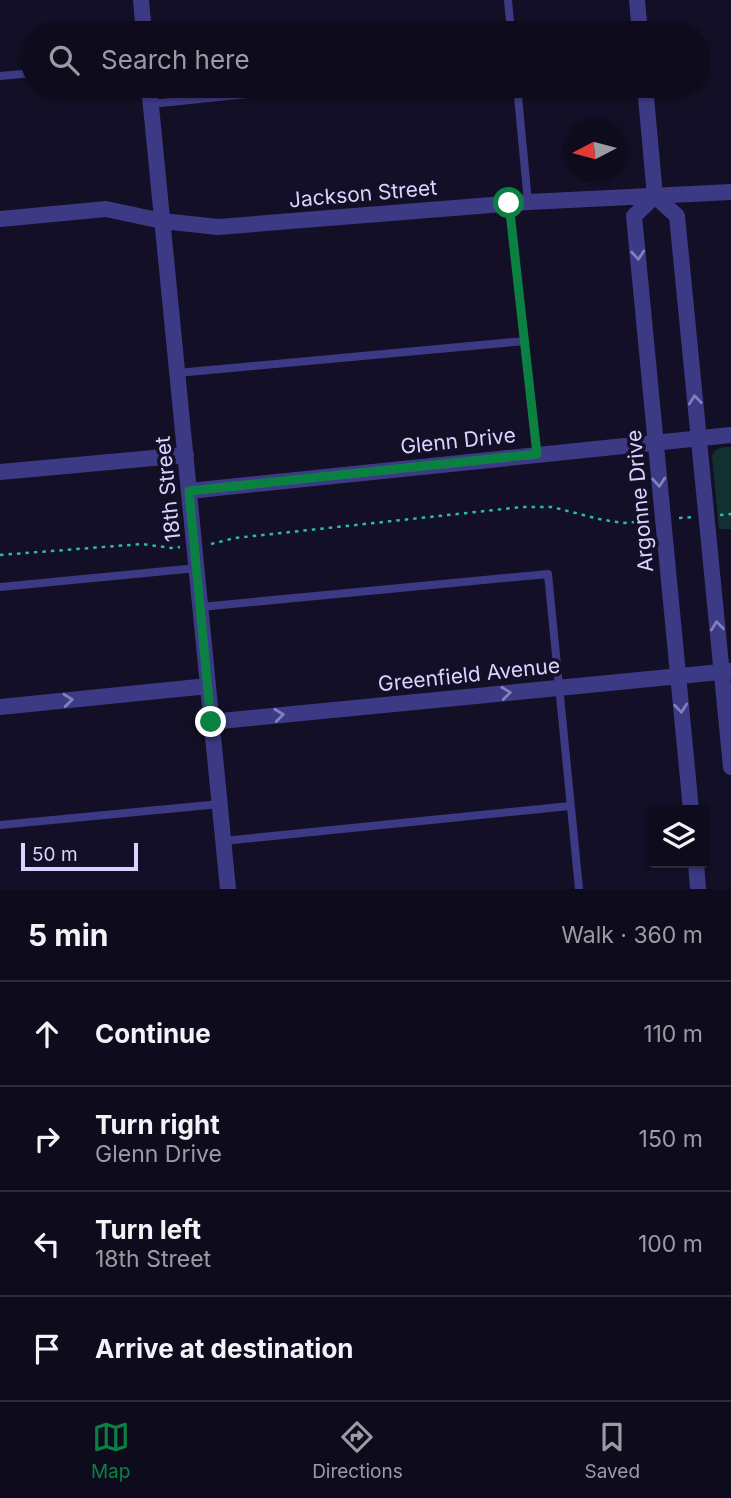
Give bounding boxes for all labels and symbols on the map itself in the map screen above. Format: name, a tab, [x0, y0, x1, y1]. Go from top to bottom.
north arrow	[563, 119, 626, 182]
street label: Jackson Street	[288, 175, 438, 212]
route start	[493, 187, 524, 218]
one-way arrow	[630, 250, 645, 261]
one-way arrow	[688, 394, 703, 405]
street label: Glenn Drive	[399, 422, 517, 459]
street label: Argonne Drive	[621, 429, 658, 573]
street label: 18th Street	[150, 435, 185, 543]
one-way arrow	[651, 476, 666, 487]
one-way arrow	[710, 620, 725, 631]
street label: Greenfield Avenue	[377, 653, 561, 696]
one-way arrow	[501, 686, 512, 701]
one-way arrow	[62, 693, 74, 708]
one-way arrow	[673, 703, 688, 714]
route end	[195, 706, 226, 737]
one-way arrow	[274, 708, 285, 723]
scale bar	[21, 840, 138, 872]

